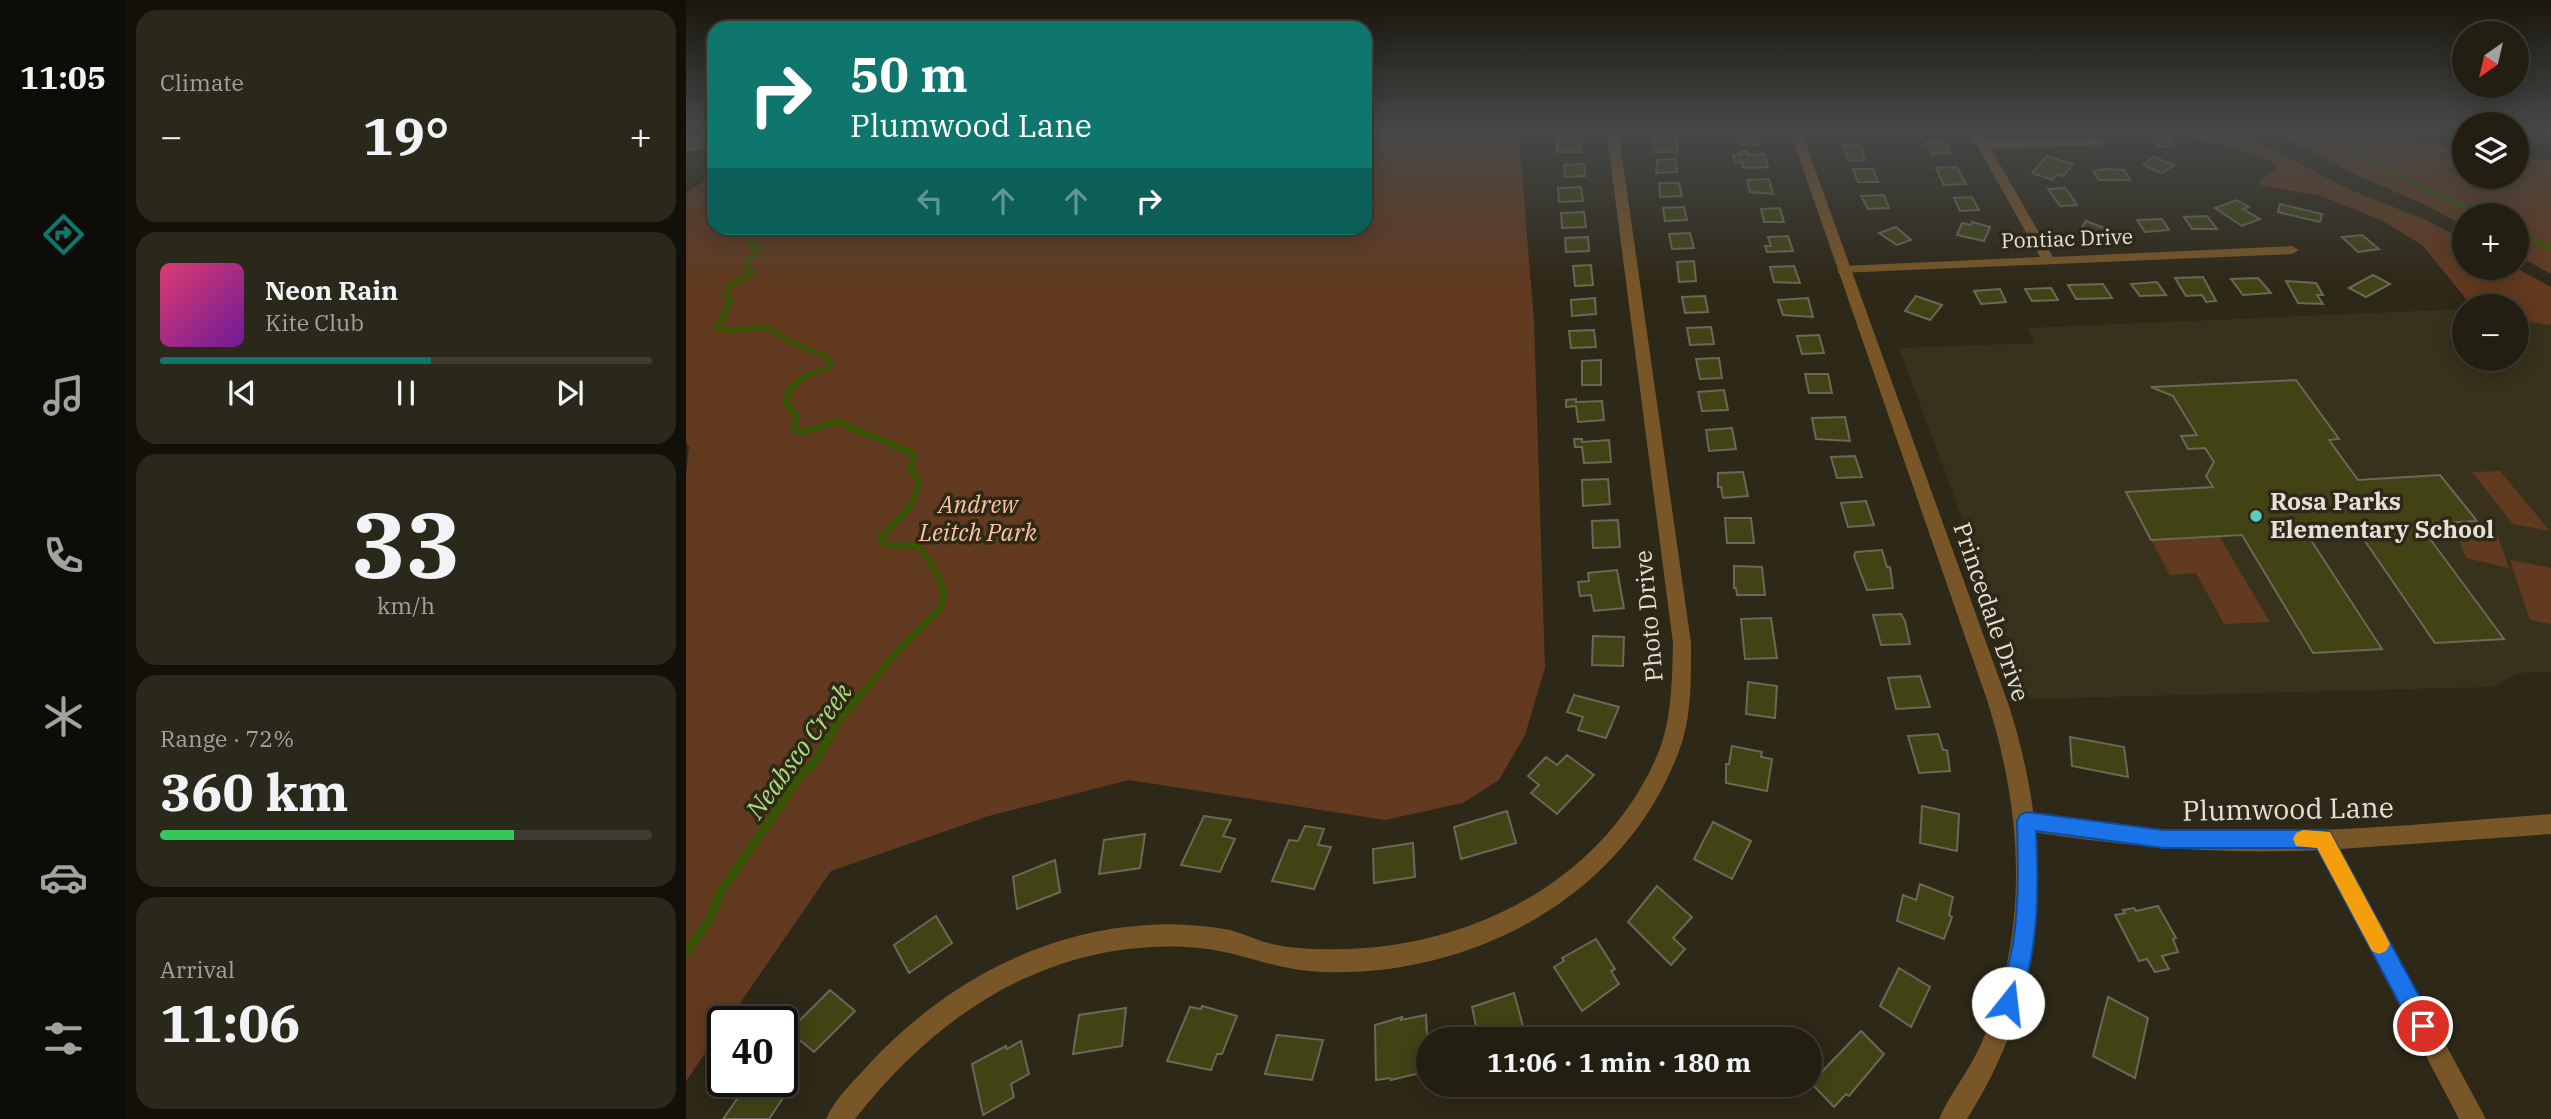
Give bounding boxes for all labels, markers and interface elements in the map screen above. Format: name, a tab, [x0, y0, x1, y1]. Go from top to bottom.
north arrow	[2452, 21, 2529, 98]
map controls	[2452, 21, 2529, 371]
text: 50 m	[850, 42, 968, 105]
icon: right	[735, 49, 826, 140]
text: 11:05	[20, 56, 106, 98]
text: Climate	[160, 67, 244, 97]
text: 19°	[363, 102, 449, 169]
text: Plumwood Lane	[850, 104, 1092, 146]
text: −	[160, 111, 183, 160]
text: +	[629, 111, 652, 160]
button: layers	[2452, 112, 2529, 189]
icon: left	[911, 182, 949, 220]
icon: ahead	[984, 182, 1022, 220]
icon: ahead	[1057, 182, 1095, 220]
icon: right	[1130, 182, 1168, 220]
button: +	[2452, 203, 2529, 280]
icon: directions	[39, 210, 88, 259]
street label: Pontiac Drive	[2000, 222, 2134, 254]
text: Neon Rain	[265, 273, 398, 307]
button: −	[2452, 294, 2529, 371]
text: Kite Club	[265, 307, 364, 337]
icon: music	[39, 371, 88, 420]
icon: previous	[223, 374, 261, 412]
icon: pause	[387, 374, 425, 412]
icon: next	[551, 374, 589, 412]
text: 33	[351, 485, 461, 603]
place label: Rosa Parks Elementary School	[2270, 485, 2494, 545]
park label: Andrew Leitch Park	[918, 488, 1037, 548]
marker: Rosa Parks Elementary School	[2248, 508, 2264, 524]
street label: Princedale Drive	[1946, 518, 2038, 706]
icon: phone	[39, 531, 88, 580]
street label: Photo Drive	[1626, 549, 1670, 683]
text: km/h	[377, 590, 435, 620]
water label: Neabsco Creek	[737, 676, 859, 826]
icon: climate	[39, 692, 88, 741]
text: Range · 72%	[160, 723, 294, 753]
text: 360 km	[160, 758, 349, 825]
street label: Plumwood Lane	[2182, 788, 2394, 829]
icon: car	[39, 853, 88, 902]
text: Arrival	[160, 954, 235, 984]
position arrow	[1971, 966, 2045, 1040]
text: 11:06	[160, 989, 301, 1056]
pin	[2393, 996, 2453, 1056]
speed limit sign: 40	[707, 1006, 798, 1097]
icon: arrive	[2404, 1007, 2442, 1045]
icon: filters	[39, 1014, 88, 1063]
text: 11:06 · 1 min · 180 m	[1487, 1045, 1751, 1079]

